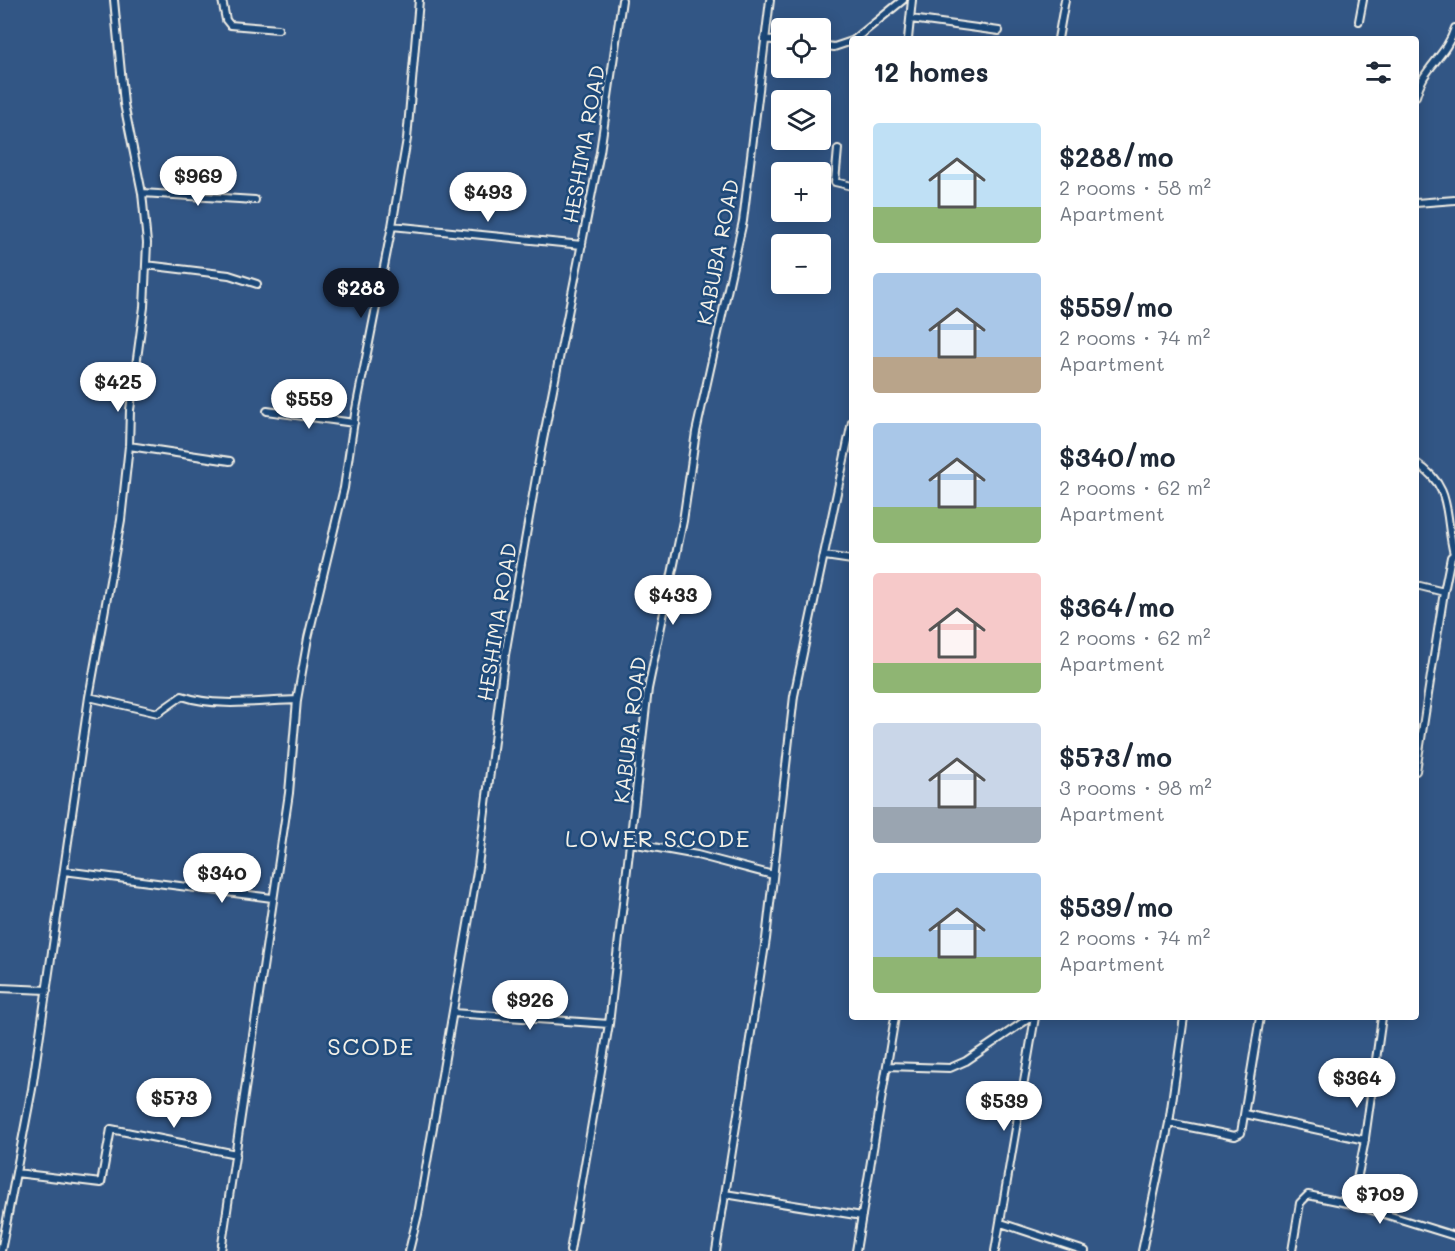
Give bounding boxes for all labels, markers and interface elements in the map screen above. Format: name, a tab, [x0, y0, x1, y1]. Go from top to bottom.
map controls	[771, 18, 831, 294]
button: locate	[771, 18, 831, 78]
text: 12 homes	[873, 55, 989, 89]
icon: filters	[1362, 56, 1395, 89]
street label: HESHIMA ROAD	[556, 63, 610, 225]
button: layers	[771, 90, 831, 150]
text: $288/mo	[1059, 140, 1173, 174]
icon: home	[921, 147, 993, 219]
pin: $969	[162, 156, 234, 207]
text: $969	[174, 162, 222, 188]
button: +	[771, 162, 831, 222]
pin: $493	[452, 172, 524, 223]
text: 2 rooms · 58 m²	[1059, 174, 1211, 200]
street label: KABUBA ROAD	[690, 177, 744, 327]
text: $493	[463, 178, 513, 204]
text: Apartment	[1059, 200, 1165, 226]
button: −	[771, 234, 831, 294]
pin: $288	[325, 268, 397, 319]
text: $288	[337, 274, 385, 300]
text: $559/mo	[1059, 290, 1173, 324]
icon: home	[921, 297, 993, 369]
text: 2 rooms · 74 m²	[1059, 324, 1210, 350]
text: Apartment	[1059, 350, 1165, 376]
pin: $425	[82, 362, 154, 413]
text: $425	[94, 368, 142, 394]
pin: $559	[273, 379, 345, 430]
text: $559	[285, 385, 333, 411]
text: $340/mo	[1059, 440, 1175, 474]
icon: home	[921, 447, 993, 519]
text: 2 rooms · 62 m²	[1059, 474, 1211, 500]
text: Apartment	[1059, 500, 1165, 526]
street label: HESHIMA ROAD	[470, 541, 522, 703]
pin: $433	[637, 575, 709, 626]
text: $433	[648, 581, 698, 607]
text: $364/mo	[1059, 590, 1175, 624]
icon: home	[921, 597, 993, 669]
text: 2 rooms · 62 m²	[1059, 624, 1211, 650]
text: Apartment	[1059, 650, 1165, 676]
street label: KABUBA ROAD	[607, 655, 651, 805]
text: $573/mo	[1059, 740, 1172, 774]
icon: home	[921, 747, 993, 819]
text: 3 rooms · 98 m²	[1059, 774, 1212, 800]
text: Apartment	[1059, 800, 1165, 826]
district label: LOWER SCODE	[565, 822, 751, 853]
pin: $340	[186, 853, 258, 904]
text: $340	[197, 859, 247, 885]
text: $539/mo	[1059, 890, 1173, 924]
icon: home	[921, 897, 993, 969]
text: 2 rooms · 74 m²	[1059, 924, 1210, 950]
text: Apartment	[1059, 950, 1165, 976]
pin: $926	[494, 980, 566, 1031]
text: $926	[506, 986, 554, 1012]
district label: SCODE	[327, 1030, 415, 1061]
pin: $364	[1321, 1058, 1393, 1109]
text: $364	[1332, 1064, 1382, 1090]
pin: $573	[138, 1078, 210, 1129]
pin: $539	[968, 1081, 1040, 1132]
text: $573	[150, 1084, 198, 1110]
text: $539	[980, 1087, 1028, 1113]
pin: $709	[1344, 1174, 1416, 1225]
text: $709	[1356, 1180, 1404, 1206]

